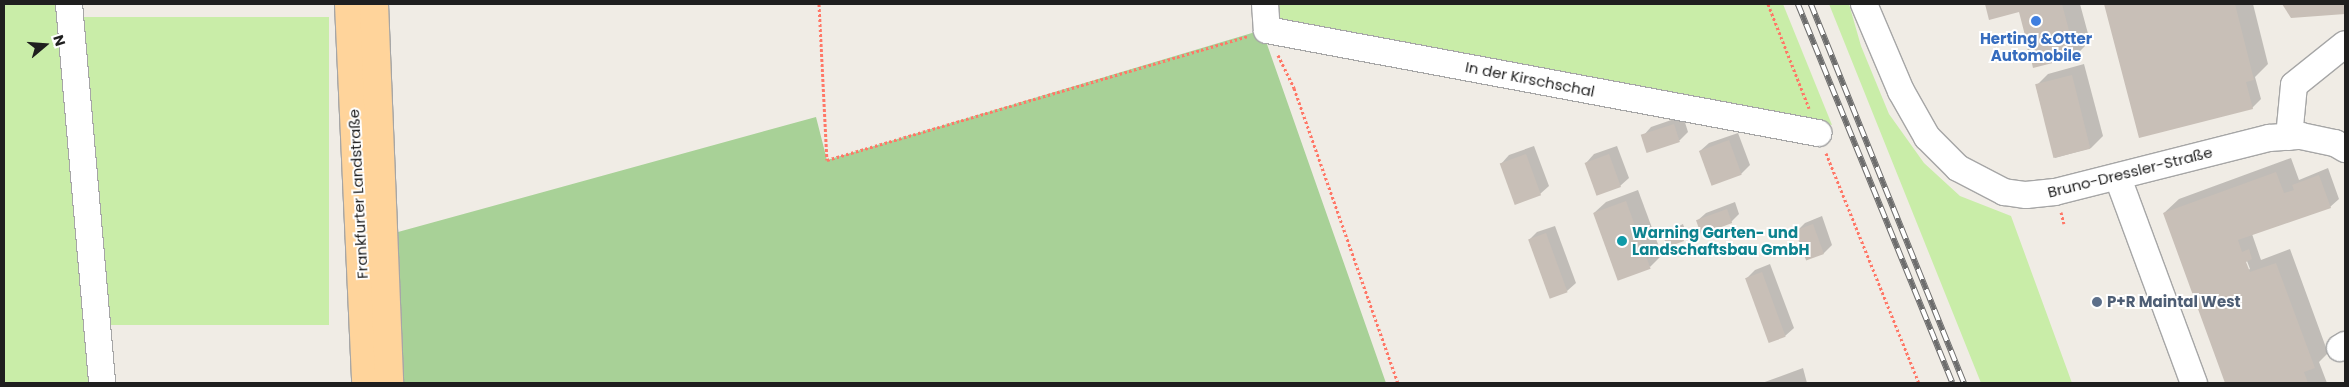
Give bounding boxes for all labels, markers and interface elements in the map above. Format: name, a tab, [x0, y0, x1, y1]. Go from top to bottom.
marker: Herting &Otter Automobile	[2030, 15, 2042, 27]
north arrow	[20, 20, 70, 70]
place label: Herting &Otter Automobile	[1980, 29, 2092, 64]
text: N	[48, 32, 70, 48]
street label: In der Kirschschal	[1464, 58, 1596, 100]
street label: Frankfurter Landstraße	[345, 109, 371, 279]
street label: Bruno-Dressler-Straße	[2046, 143, 2214, 201]
place label: Warning Garten- und Landschaftsbau GmbH	[1632, 223, 1809, 258]
marker: Warning Garten- und Landschaftsbau GmbH	[1616, 235, 1628, 247]
place label: P+R Maintal West	[2107, 293, 2241, 311]
marker: P+R Maintal West	[2091, 296, 2103, 308]

